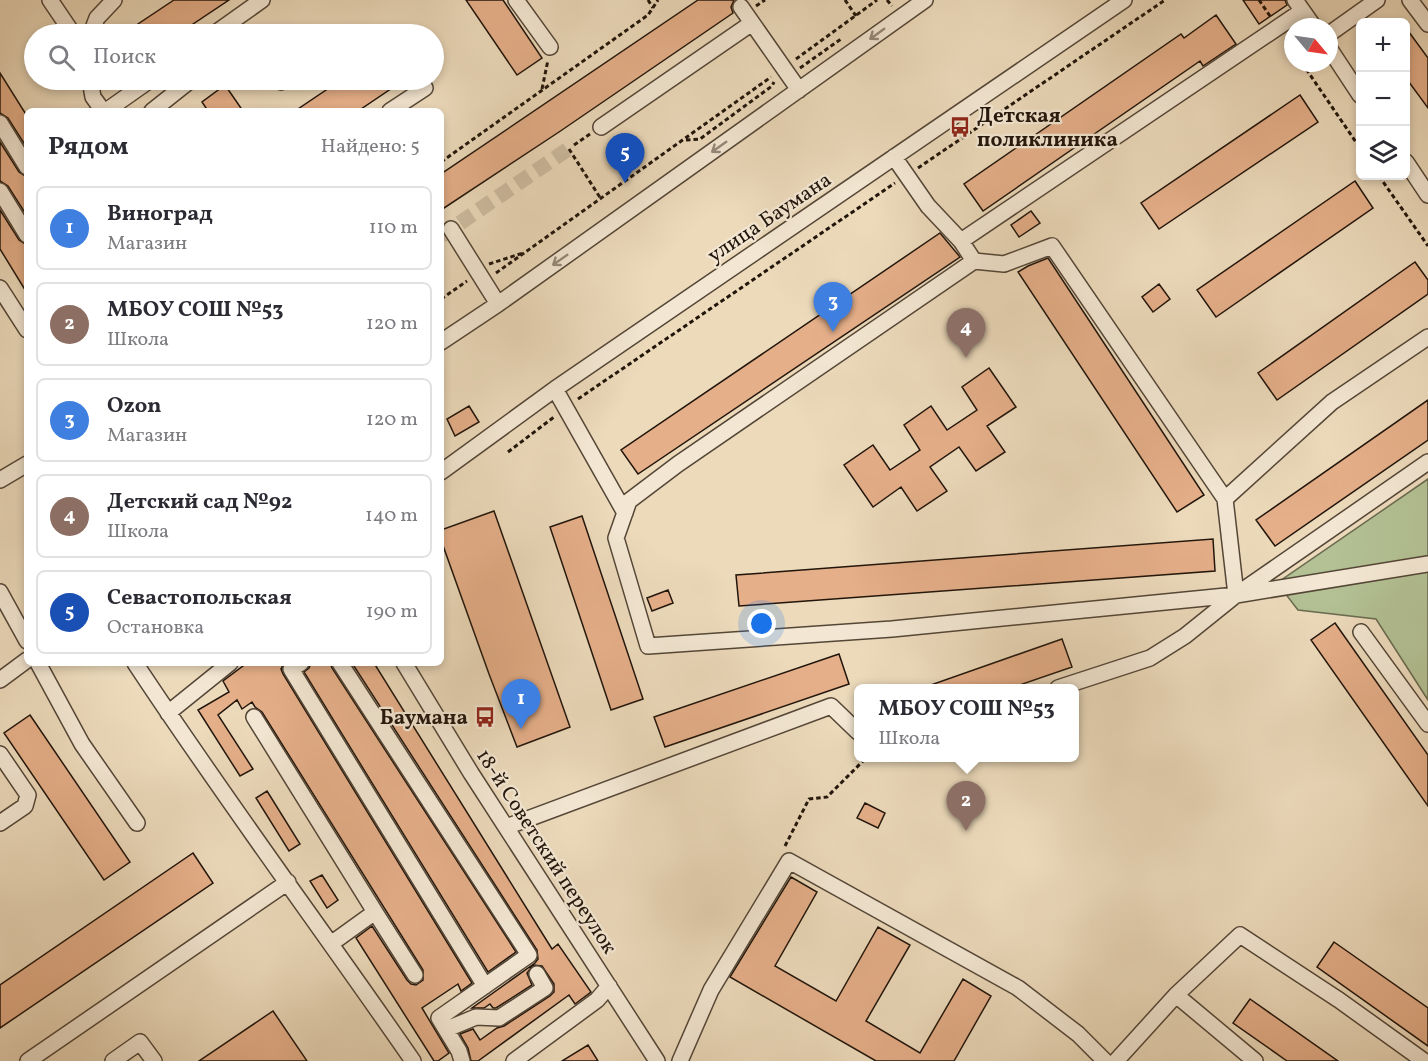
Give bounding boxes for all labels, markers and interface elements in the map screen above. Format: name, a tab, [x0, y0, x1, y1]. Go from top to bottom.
north arrow	[1284, 18, 1338, 72]
map controls	[1356, 18, 1410, 180]
button: +	[1356, 18, 1410, 72]
search box	[24, 24, 444, 90]
one-way arrow	[870, 28, 886, 40]
icon: search	[45, 41, 78, 74]
text: Поиск	[93, 42, 156, 73]
button: −	[1356, 72, 1410, 126]
place label: Детская поликлиника	[977, 102, 1118, 155]
bus stop icon: Детская поликлиника	[948, 115, 972, 139]
button: layers	[1356, 126, 1410, 180]
text: Рядом	[48, 129, 128, 165]
text: Найдено: 5	[321, 133, 420, 161]
pin: 5	[606, 134, 644, 183]
one-way arrow	[711, 141, 727, 153]
street label: улица Баумана	[702, 166, 838, 271]
text: Виноград	[107, 199, 213, 230]
text: 1	[65, 214, 74, 242]
text: 110 m	[369, 214, 418, 242]
text: Магазин	[107, 230, 187, 258]
one-way arrow	[552, 254, 568, 266]
pin: 3	[814, 282, 852, 332]
text: МБОУ СОШ №53	[107, 295, 284, 326]
pin: 4	[946, 308, 986, 358]
text: 2	[64, 310, 75, 338]
text: 120 m	[366, 310, 418, 338]
text: Школа	[107, 326, 169, 354]
text: Ozon	[107, 391, 162, 422]
text: 3	[64, 406, 75, 434]
text: 120 m	[366, 406, 418, 434]
text: Магазин	[107, 422, 187, 450]
text: Детский сад №92	[107, 487, 292, 518]
text: 4	[63, 502, 76, 530]
text: 140 m	[365, 502, 418, 530]
text: Школа	[107, 518, 169, 546]
text: Севастопольская	[107, 583, 292, 614]
text: 5	[65, 598, 74, 626]
text: 190 m	[366, 598, 418, 626]
your location	[747, 609, 776, 638]
text: Остановка	[107, 614, 204, 642]
pin: 1	[502, 680, 540, 729]
popup	[854, 684, 1079, 762]
text: МБОУ СОШ №53	[878, 694, 1055, 725]
place label: Баумана	[380, 704, 468, 733]
bus stop icon: Баумана	[473, 705, 497, 729]
text: Школа	[878, 725, 940, 753]
street label: 18-й Советский переулок	[468, 744, 623, 960]
pin: 2	[946, 782, 986, 831]

